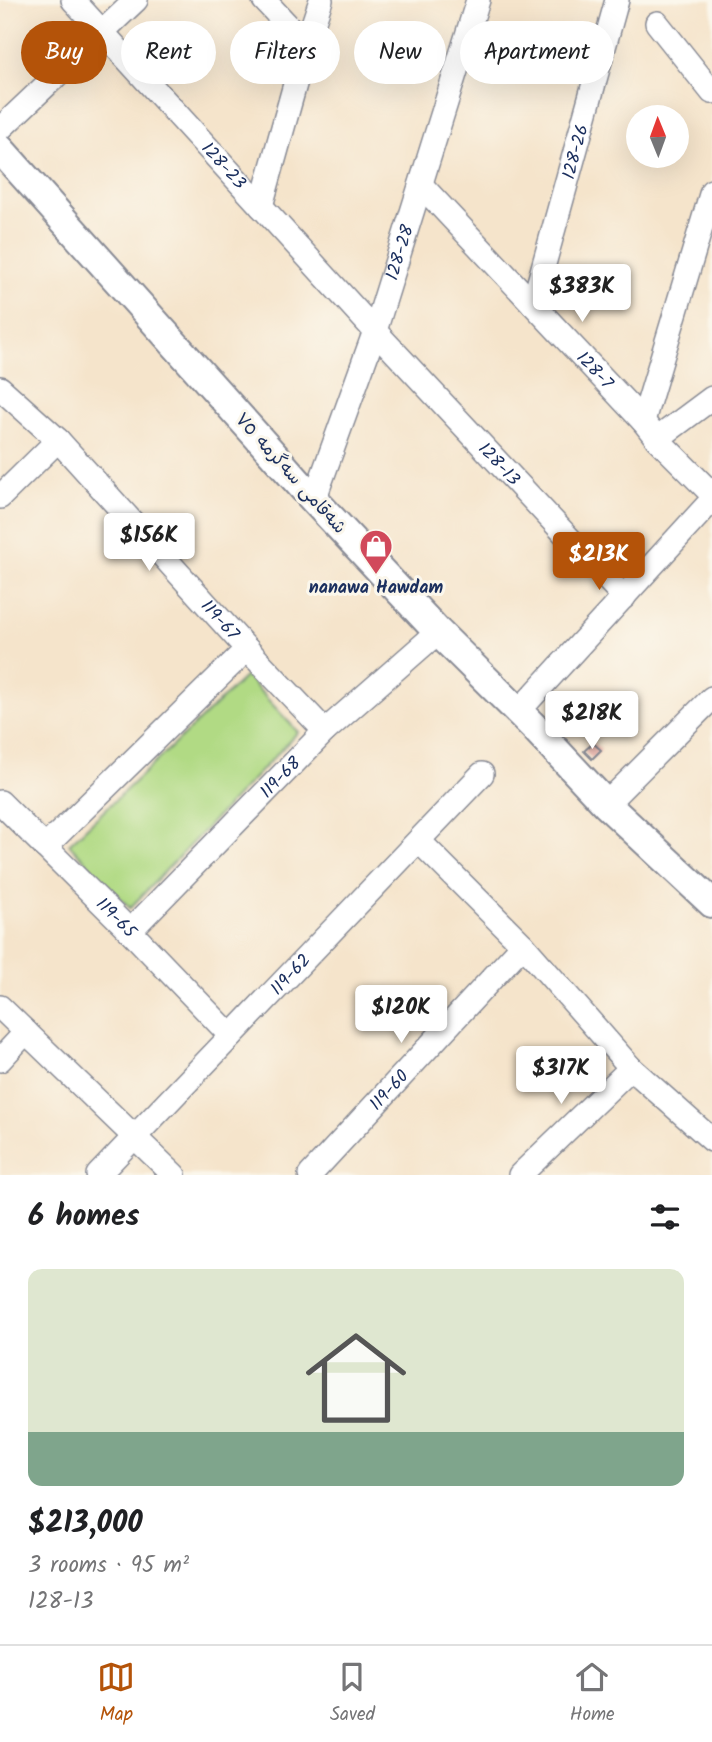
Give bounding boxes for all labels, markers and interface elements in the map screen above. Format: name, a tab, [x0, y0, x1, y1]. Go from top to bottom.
chip: Buy	[21, 21, 107, 84]
chip: Rent	[121, 21, 216, 84]
chip: Filters	[230, 21, 340, 84]
chip: New	[354, 21, 446, 84]
chip: Apartment	[460, 21, 614, 84]
north arrow	[626, 105, 690, 168]
map controls	[626, 105, 689, 168]
street label: 128-26	[555, 121, 598, 183]
street label: 128-23	[193, 136, 252, 197]
street label: 128-28	[379, 221, 423, 284]
pin: $383K	[533, 264, 631, 324]
text: $383K	[549, 269, 615, 305]
street label: 128-7	[568, 345, 620, 397]
street label: شەقامی سەگرمە ٧٥	[227, 407, 353, 541]
street label: 128-13	[470, 436, 526, 493]
pin: $156K	[100, 514, 198, 573]
text: $156K	[120, 518, 178, 554]
shop icon: nanawa Hawdam	[357, 527, 395, 576]
pin: $213K	[550, 532, 648, 592]
text: $213K	[569, 537, 629, 573]
place label: nanawa Hawdam	[309, 574, 444, 603]
street label: 119-67	[193, 594, 246, 648]
pin: $218K	[543, 692, 641, 751]
text: $218K	[561, 696, 623, 732]
street label: 119-68	[254, 750, 309, 806]
street label: 119-65	[88, 891, 144, 947]
street label: 119-62	[264, 948, 319, 1003]
pin: $120K	[352, 986, 450, 1045]
text: $120K	[371, 990, 431, 1026]
pin: $317K	[512, 1046, 610, 1106]
text: $317K	[532, 1051, 590, 1087]
street label: 119-60	[363, 1064, 417, 1118]
text: 6 homes	[28, 1193, 140, 1241]
icon: filters	[646, 1198, 684, 1236]
icon: home	[293, 1315, 419, 1441]
text: $213,000	[28, 1500, 143, 1548]
text: 3 rooms · 95 m²	[28, 1548, 189, 1584]
text: 128-13	[28, 1584, 93, 1620]
tab: Map	[97, 1658, 135, 1730]
tab: Saved	[330, 1658, 375, 1730]
tab: Home	[570, 1658, 615, 1730]

